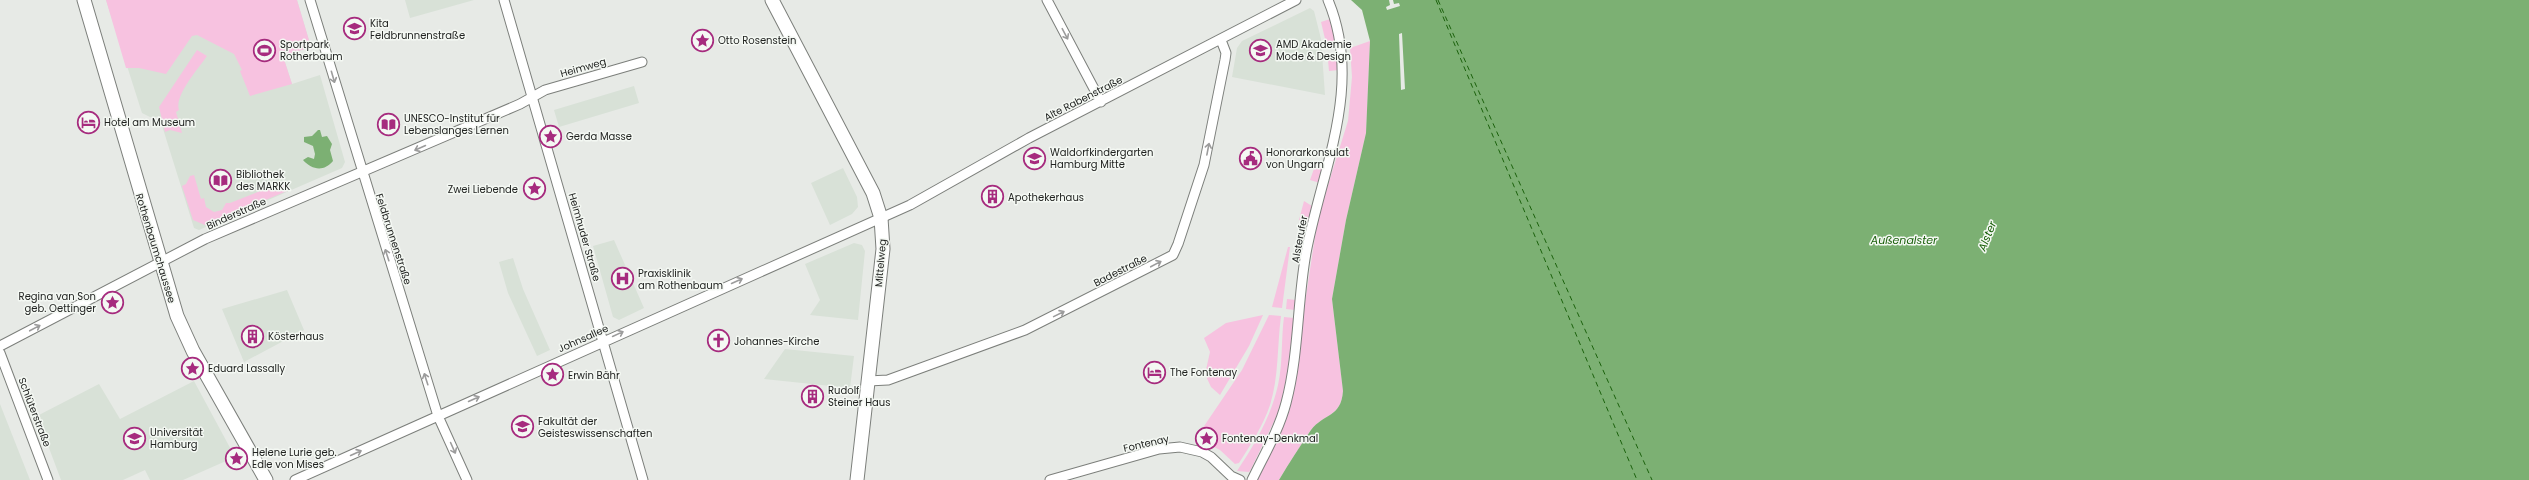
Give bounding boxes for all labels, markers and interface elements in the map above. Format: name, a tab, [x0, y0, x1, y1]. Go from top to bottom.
school or university icon: Kita Feldbrunnenstraße	[342, 16, 368, 42]
place label: Kita Feldbrunnenstraße	[370, 16, 465, 43]
place icon: Otto Rosenstein	[690, 27, 716, 53]
one-way arrow	[1062, 28, 1069, 40]
place label: Otto Rosenstein	[718, 33, 796, 48]
sports icon: Sportpark Rotherbaum	[251, 37, 277, 63]
place label: Sportpark Rotherbaum	[280, 37, 343, 64]
school or university icon: AMD Akademie Mode & Design	[1247, 37, 1273, 63]
place label: AMD Akademie Mode & Design	[1276, 37, 1352, 64]
street label: Heimweg	[558, 54, 608, 81]
one-way arrow	[330, 71, 337, 84]
street label: Alte Rabenstraße	[1041, 72, 1125, 125]
hotel icon: Hotel am Museum	[75, 109, 101, 135]
library icon: UNESCO-Institut für Lebenslanges Lernen	[376, 111, 402, 137]
place label: UNESCO-Institut für Lebenslanges Lernen	[404, 111, 509, 138]
place label: Hotel am Museum	[104, 115, 195, 130]
place icon: Gerda Masse	[538, 123, 564, 149]
place label: Gerda Masse	[566, 129, 632, 144]
one-way arrow	[1204, 143, 1212, 156]
one-way arrow	[415, 144, 427, 152]
school or university icon: Waldorfkindergarten Hamburg Mitte	[1022, 145, 1048, 171]
place label: Waldorfkindergarten Hamburg Mitte	[1050, 145, 1153, 172]
public building icon: Honorarkonsulat von Ungarn	[1238, 145, 1264, 171]
place label: Honorarkonsulat von Ungarn	[1266, 145, 1349, 172]
library icon: Bibliothek des MARKK	[207, 167, 233, 193]
place label: Bibliothek des MARKK	[236, 167, 290, 194]
place icon: Zwei Liebende	[521, 176, 547, 202]
place label: Zwei Liebende	[448, 182, 518, 197]
building icon: Apothekerhaus	[979, 184, 1005, 210]
place label: Apothekerhaus	[1008, 190, 1084, 205]
street label: Heimhuder Straße	[565, 191, 604, 283]
street label: Rothenbaumchaussee	[132, 192, 179, 305]
street label: Feldbrunnenstraße	[372, 192, 415, 287]
street label: Binderstraße	[204, 194, 269, 233]
street label: Alsterufer	[1288, 214, 1311, 264]
water label: Alster	[1973, 218, 2001, 254]
water label: Außenalster	[1870, 232, 1938, 248]
street label: Mittelweg	[871, 238, 890, 288]
one-way arrow	[383, 248, 390, 261]
street label: Badestraße	[1091, 251, 1150, 290]
one-way arrow	[1150, 260, 1162, 267]
hospital icon: Praxisklinik am Rothenbaum	[609, 266, 635, 292]
place label: Praxisklinik am Rothenbaum	[638, 266, 723, 293]
one-way arrow	[730, 277, 742, 284]
place label: Regina van Son geb. Oettinger	[19, 289, 96, 316]
place icon: Regina van Son geb. Oettinger	[99, 289, 125, 315]
one-way arrow	[1052, 310, 1064, 317]
street label: Johnsallee	[556, 321, 611, 356]
one-way arrow	[28, 323, 40, 331]
building icon: Kösterhaus	[239, 323, 265, 349]
church icon: Johannes-Kirche	[706, 328, 732, 354]
place label: Kösterhaus	[268, 329, 324, 344]
one-way arrow	[612, 330, 624, 337]
place label: Johannes-Kirche	[734, 334, 819, 349]
place icon: Eduard Lassally	[180, 355, 206, 381]
hotel icon: The Fontenay	[1142, 359, 1168, 385]
place label: Eduard Lassally	[208, 361, 285, 376]
place icon: Erwin Bähr	[540, 362, 566, 388]
place label: The Fontenay	[1170, 365, 1238, 380]
place label: Erwin Bähr	[568, 368, 620, 383]
one-way arrow	[422, 372, 429, 385]
street label: Schlüterstraße	[14, 375, 55, 449]
building icon: Rudolf Steiner Haus	[799, 383, 825, 409]
place label: Rudolf Steiner Haus	[828, 383, 890, 410]
one-way arrow	[468, 395, 480, 402]
school or university icon: Fakultät der Geisteswissenschaften	[509, 414, 535, 440]
place label: Fakultät der Geisteswissenschaften	[538, 414, 652, 441]
school or university icon: Universität Hamburg	[122, 425, 148, 451]
place label: Universität Hamburg	[150, 425, 203, 452]
place icon: Fontenay-Denkmal	[1193, 425, 1219, 451]
street label: Fontenay	[1122, 431, 1171, 456]
place label: Fontenay-Denkmal	[1222, 431, 1318, 446]
one-way arrow	[450, 441, 457, 453]
place icon: Helene Lurie geb. Edle von Mises	[224, 445, 250, 471]
place label: Helene Lurie geb. Edle von Mises	[252, 445, 337, 472]
one-way arrow	[349, 448, 361, 456]

